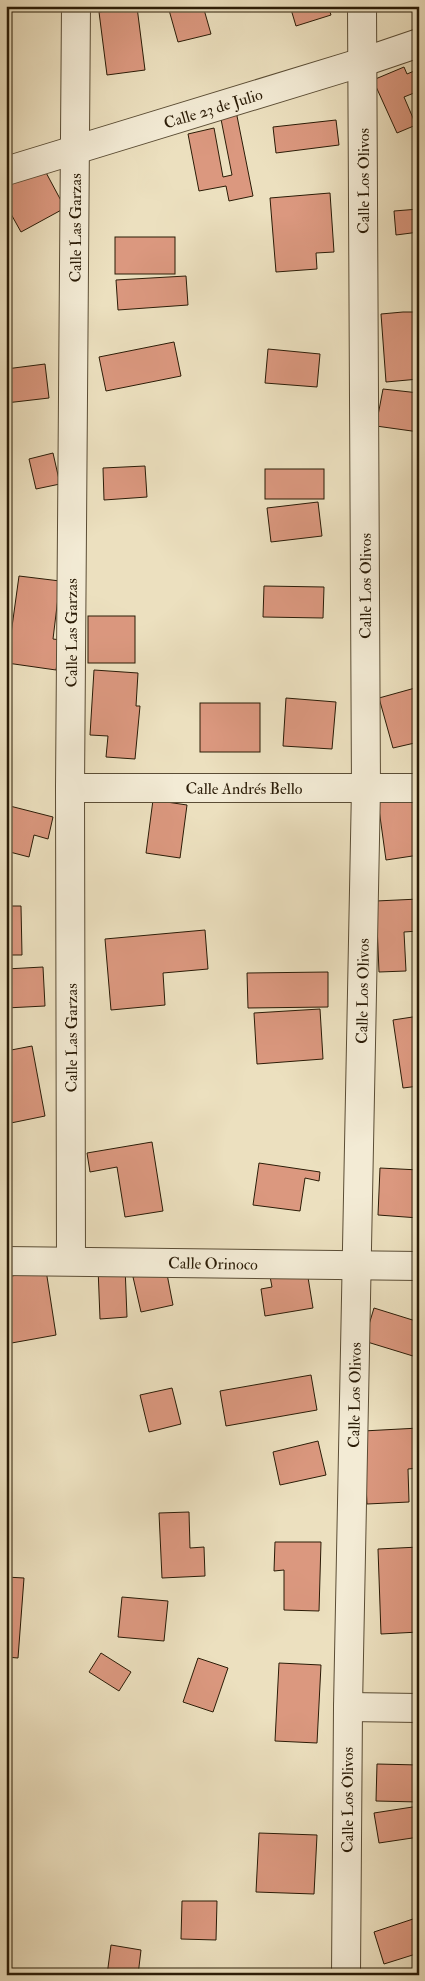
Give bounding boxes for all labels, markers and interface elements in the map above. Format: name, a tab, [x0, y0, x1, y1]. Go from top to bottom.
street label: Calle 23 de Julio	[161, 84, 266, 134]
street label: Calle Los Olivos	[354, 128, 374, 234]
street label: Calle Las Garzas	[66, 173, 86, 283]
street label: Calle Los Olivos	[356, 533, 376, 639]
street label: Calle Las Garzas	[62, 578, 82, 688]
street label: Calle Andrés Bello	[185, 779, 303, 799]
street label: Calle Los Olivos	[352, 938, 374, 1044]
street label: Calle Las Garzas	[62, 983, 82, 1093]
street label: Calle Orinoco	[168, 1253, 258, 1275]
street label: Calle Los Olivos	[344, 1342, 366, 1448]
street label: Calle Los Olivos	[338, 1747, 358, 1853]

